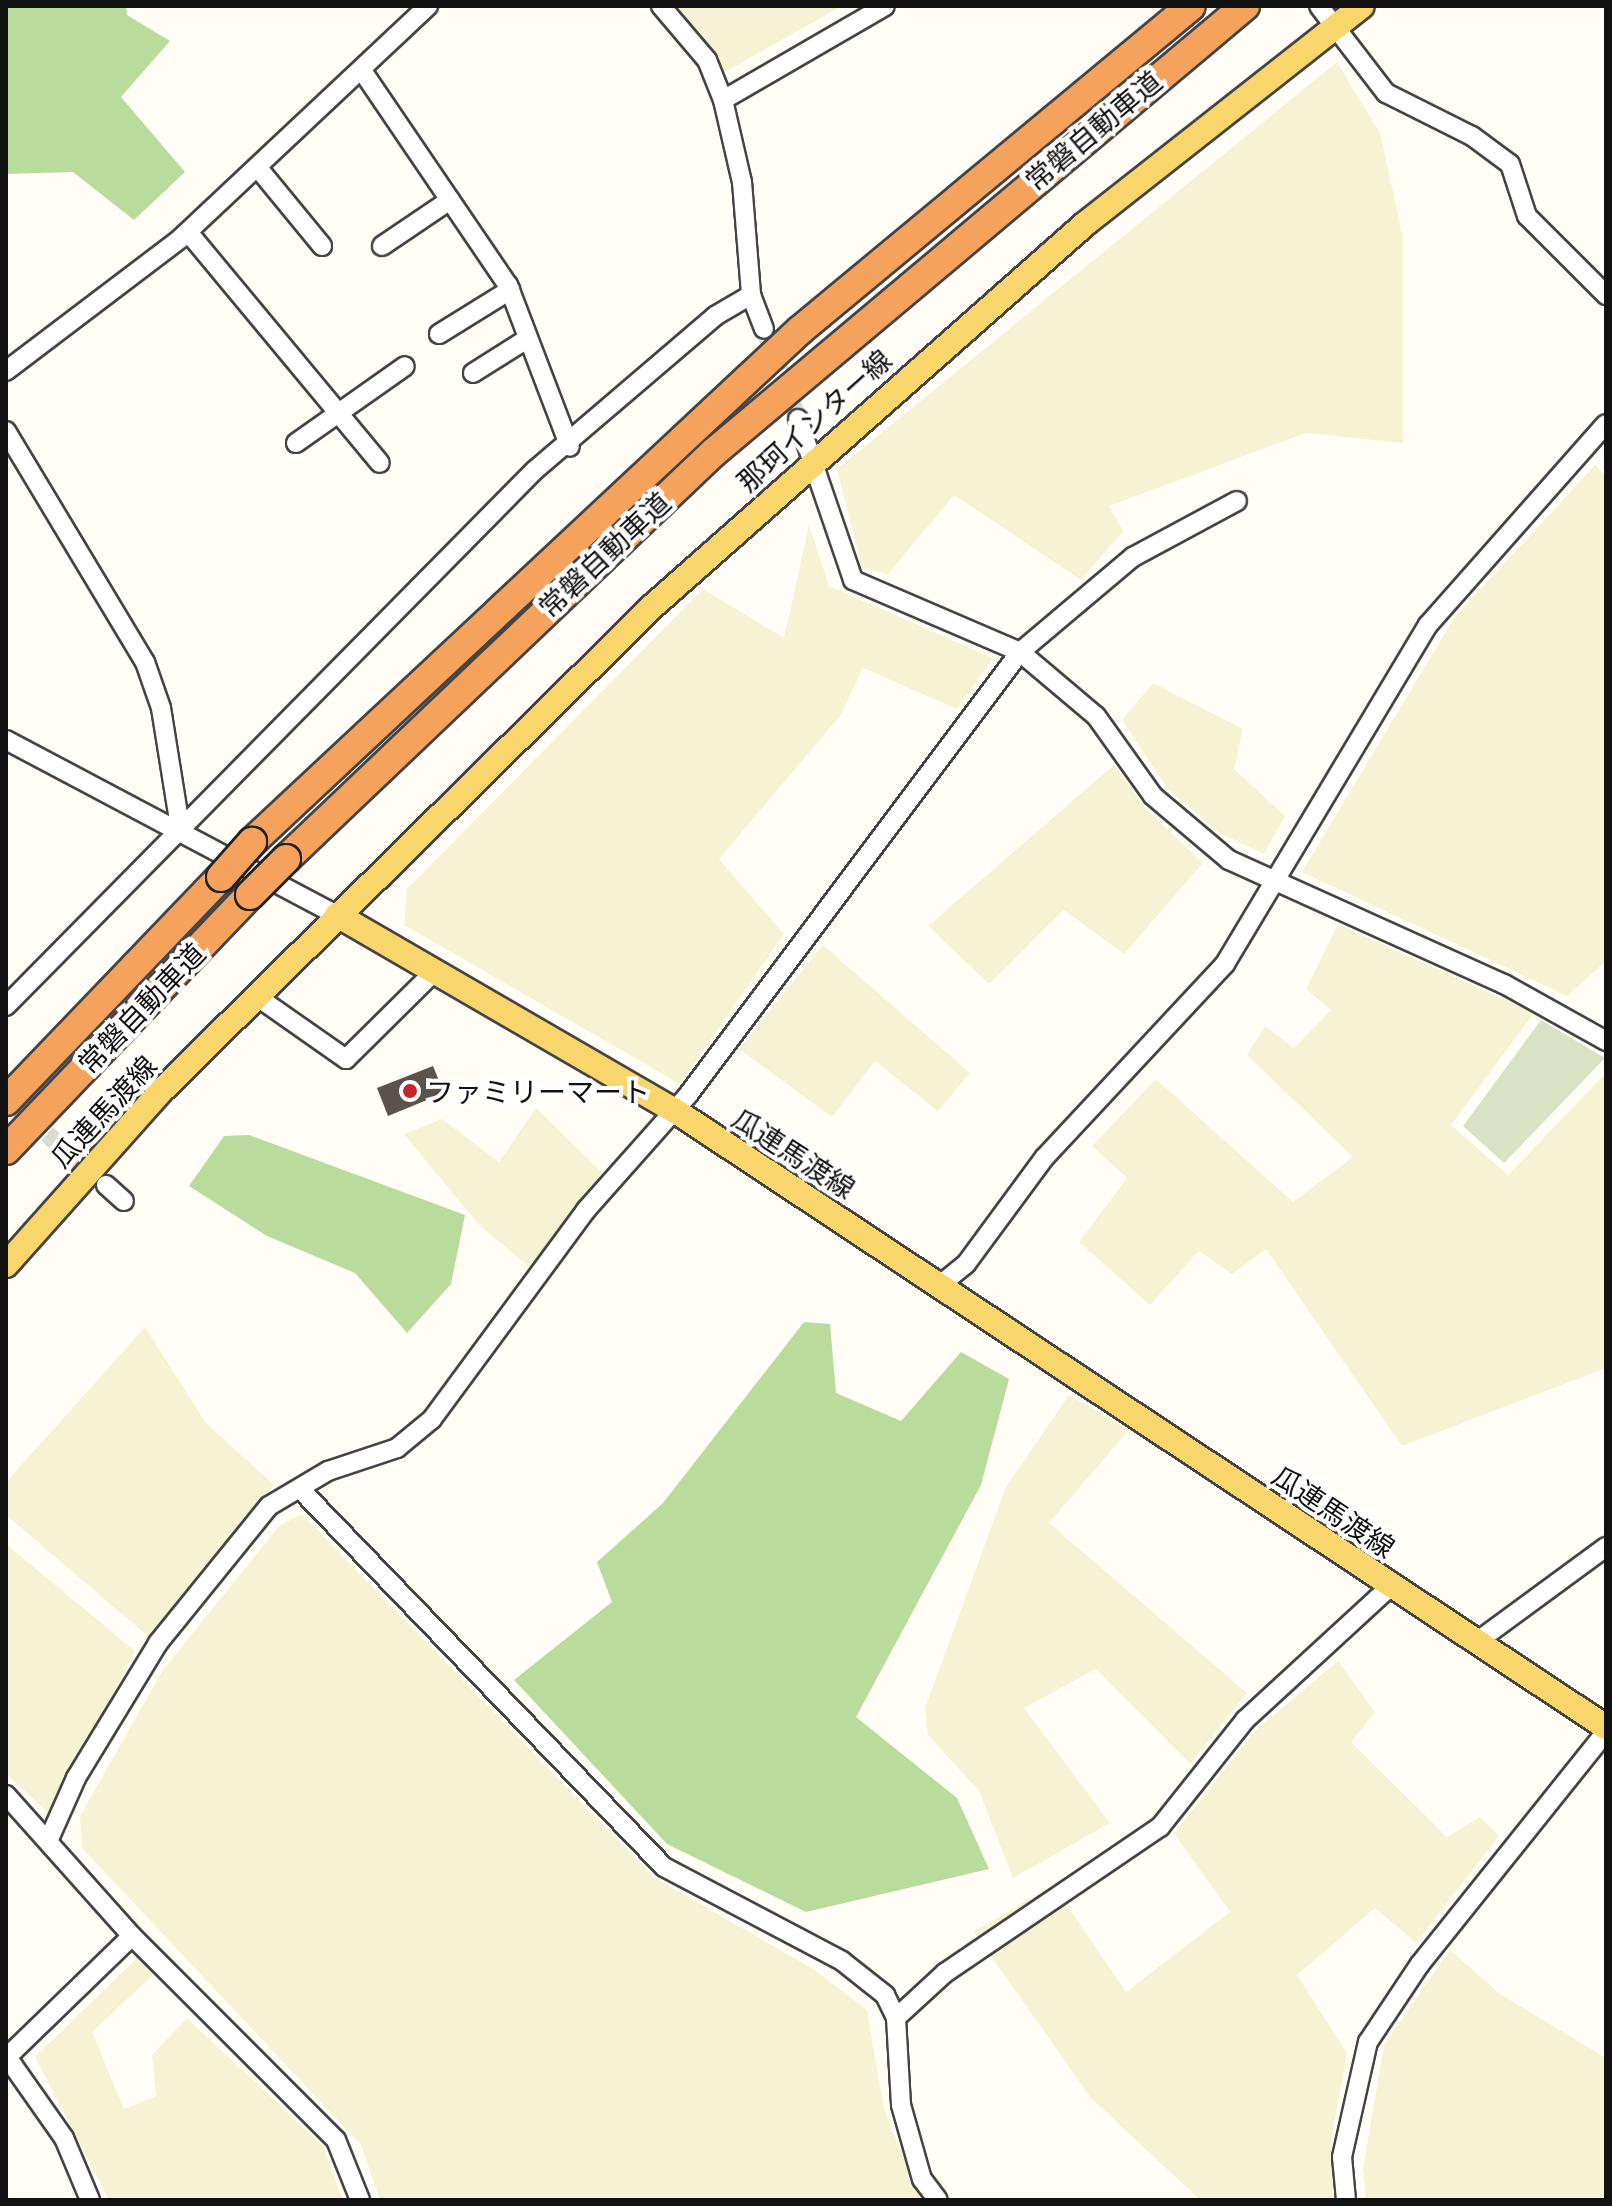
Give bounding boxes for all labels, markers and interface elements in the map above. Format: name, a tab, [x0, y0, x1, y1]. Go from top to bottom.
street label: 常磐自動車道	[1018, 63, 1168, 197]
street label: 那珂インター線	[730, 342, 898, 498]
street label: 常磐自動車道	[531, 484, 677, 624]
street label: 常磐自動車道	[71, 936, 211, 1080]
street label: 瓜連馬渡線	[43, 1048, 163, 1174]
place label: ファミリーマート	[426, 1074, 650, 1108]
marker: ファミリーマート	[401, 1082, 419, 1100]
street label: 瓜連馬渡線	[726, 1101, 862, 1205]
street label: 瓜連馬渡線	[1267, 1458, 1401, 1564]

